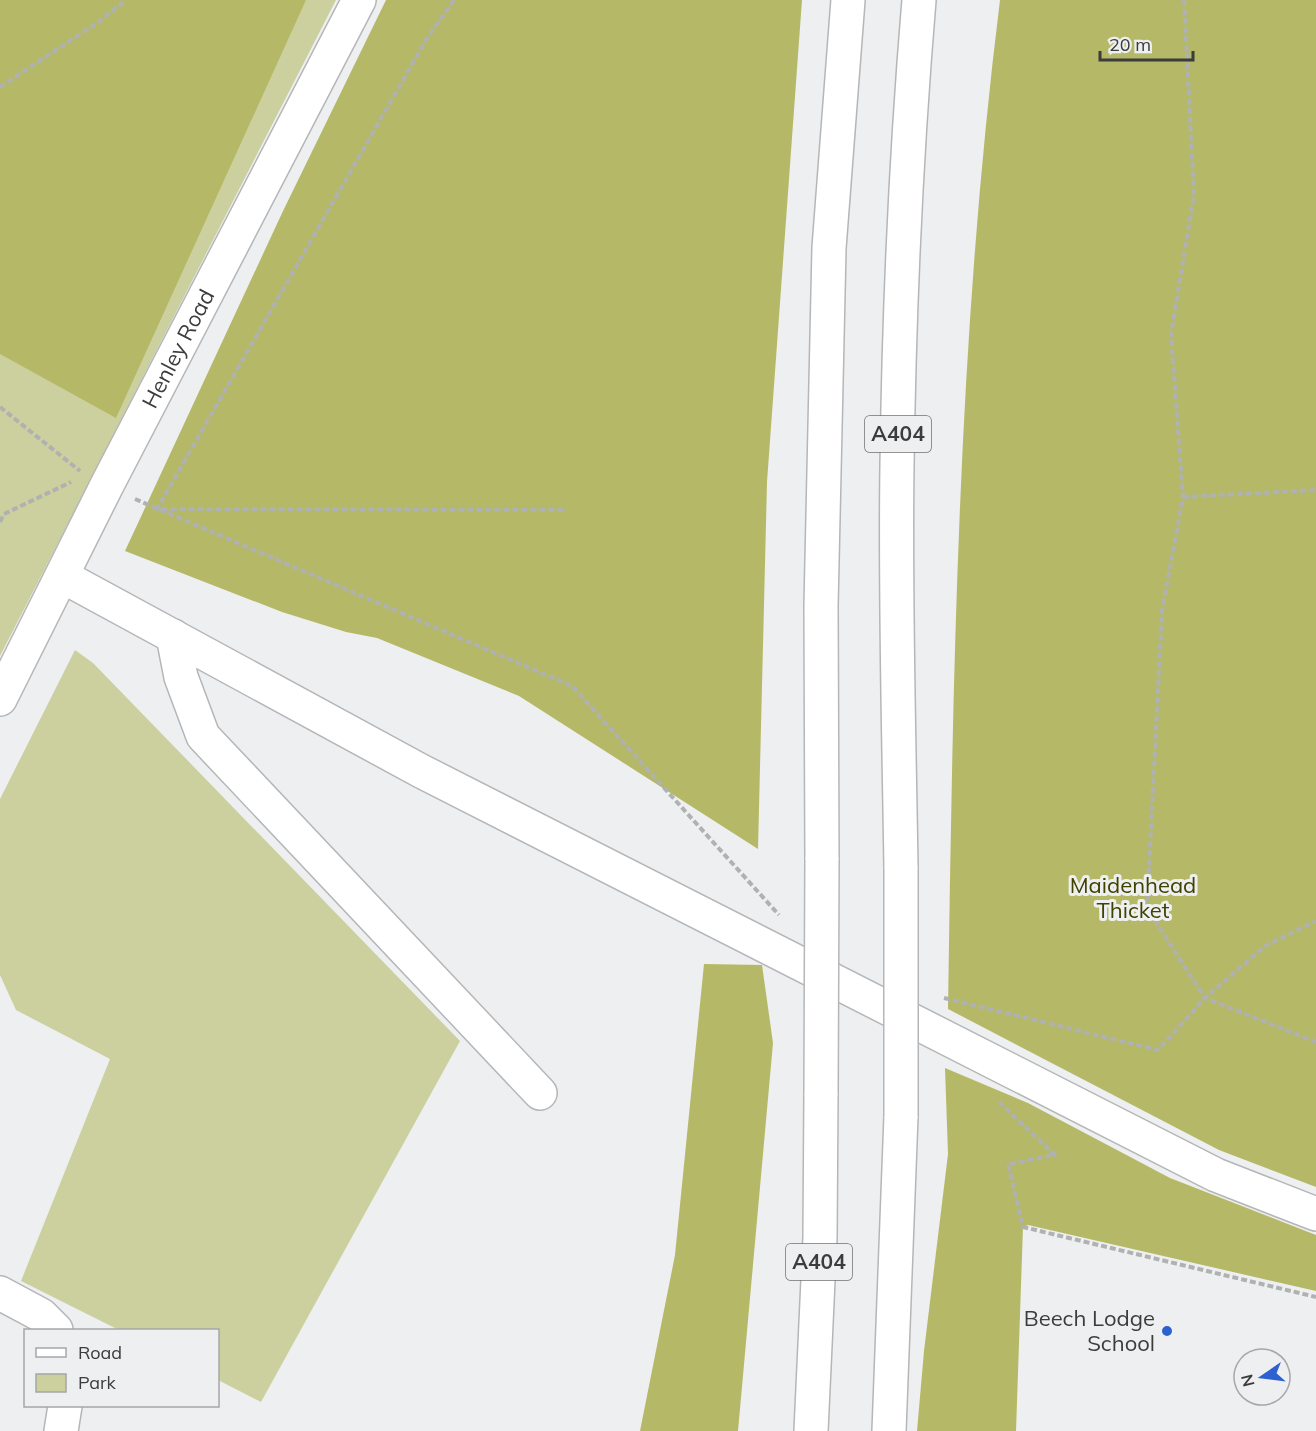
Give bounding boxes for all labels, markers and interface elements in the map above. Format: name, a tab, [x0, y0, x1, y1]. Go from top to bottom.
scale bar	[1100, 24, 1193, 62]
text: 20 m	[1109, 33, 1151, 56]
street label: Henley Road	[135, 284, 220, 413]
road number: A404	[865, 416, 931, 452]
park label: Maidenhead Thicket	[1070, 871, 1196, 924]
road number: A404	[786, 1244, 852, 1280]
place label: Beech Lodge School	[1024, 1304, 1155, 1357]
marker: Beech Lodge School	[1160, 1324, 1174, 1338]
legend	[24, 1329, 219, 1407]
text: Road	[78, 1341, 122, 1364]
north arrow	[1232, 1347, 1292, 1407]
text: Park	[78, 1371, 117, 1394]
text: N	[1236, 1372, 1259, 1389]

